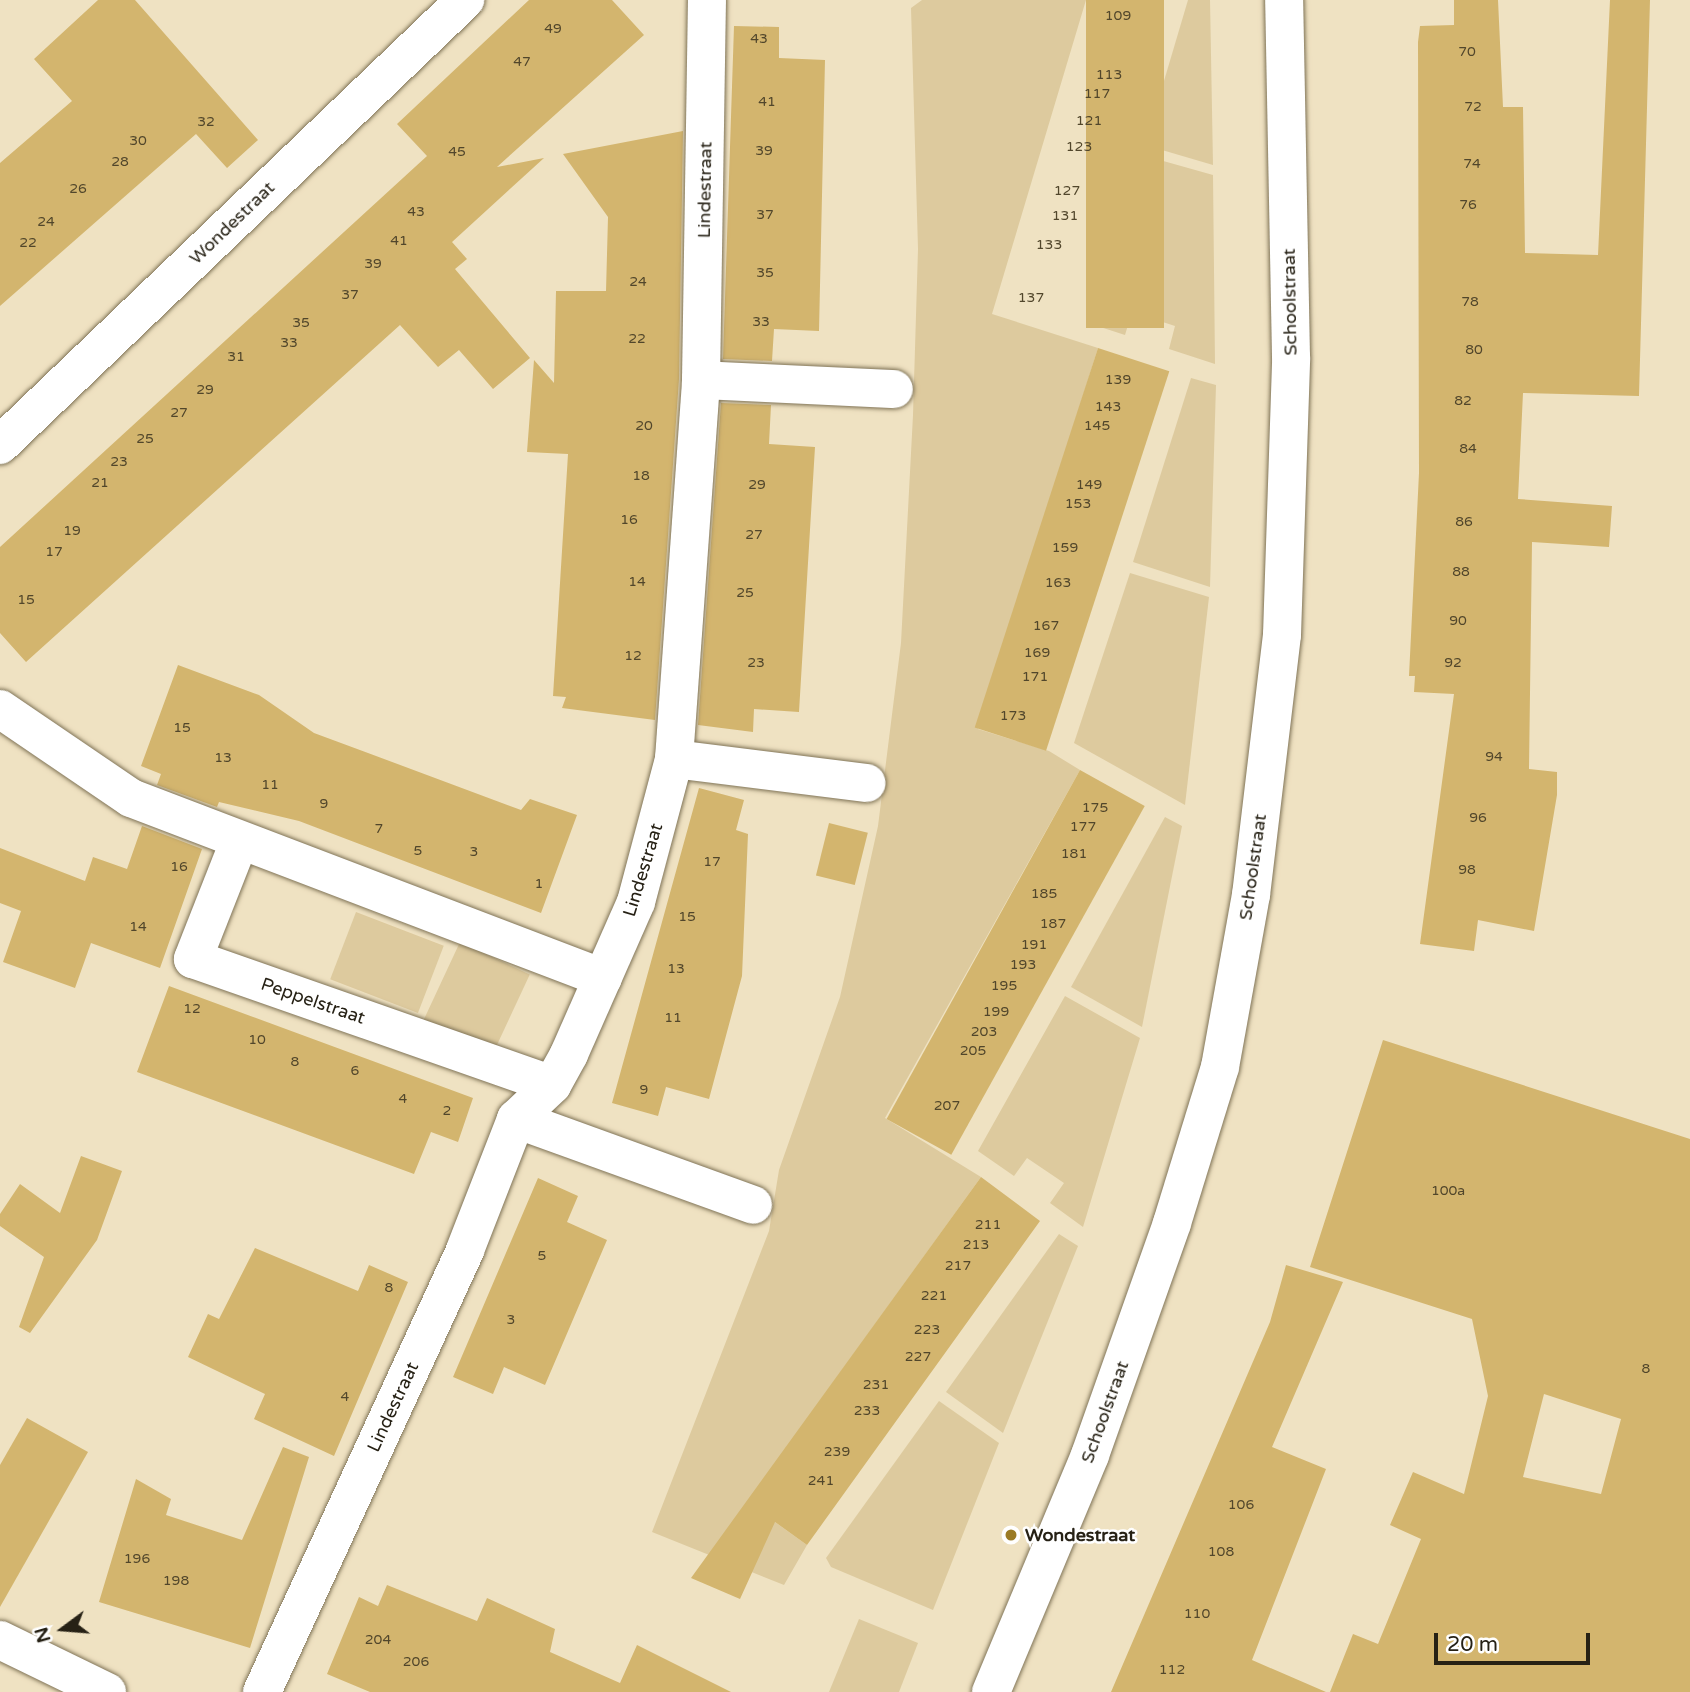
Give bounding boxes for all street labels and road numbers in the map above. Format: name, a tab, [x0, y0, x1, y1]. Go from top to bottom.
street label: Lindestraat	[693, 142, 717, 238]
street label: Wondestraat	[185, 177, 279, 269]
street label: Schoolstraat	[1278, 248, 1302, 356]
street label: Schoolstraat	[1235, 812, 1271, 922]
street label: Lindestraat	[619, 821, 667, 919]
street label: Peppelstraat	[258, 973, 368, 1029]
street label: Schoolstraat	[1077, 1358, 1133, 1466]
street label: Lindestraat	[363, 1359, 423, 1455]

